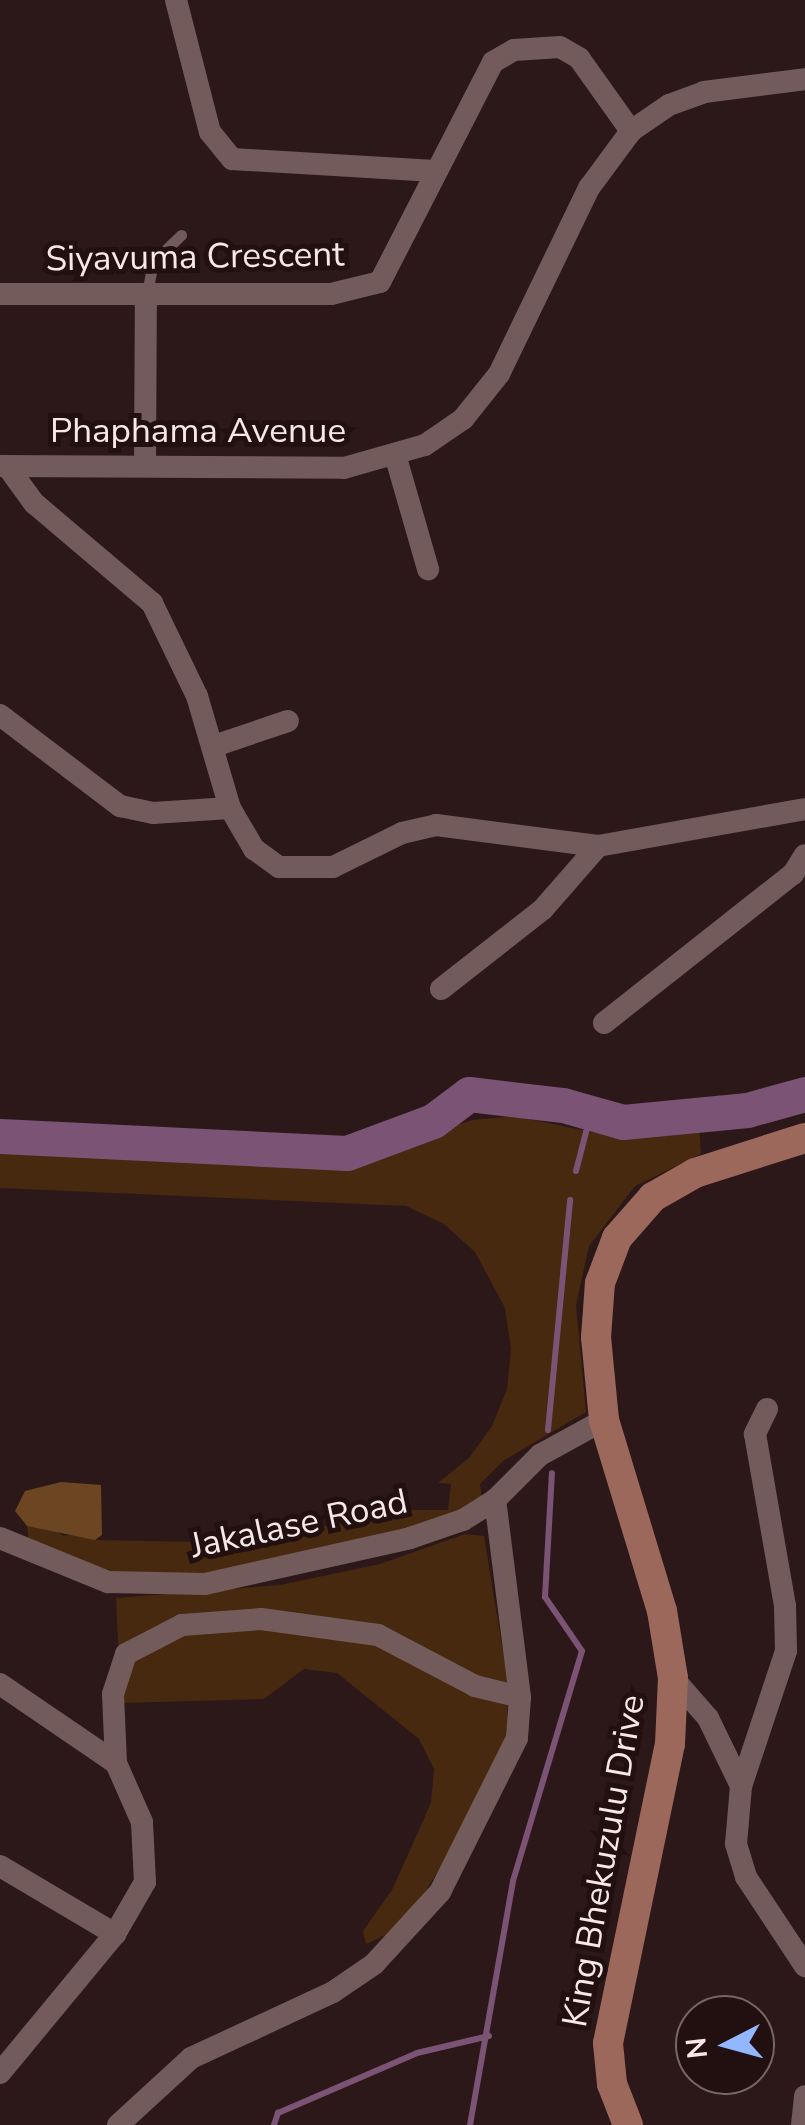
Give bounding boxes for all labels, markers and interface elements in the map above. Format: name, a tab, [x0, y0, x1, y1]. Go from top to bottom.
street label: Siyavuma Crescent	[45, 233, 345, 281]
street label: Phaphama Avenue	[50, 410, 346, 452]
street label: Jakalase Road	[187, 1481, 411, 1567]
street label: King Bhekuzulu Drive	[554, 1692, 654, 2030]
north arrow	[675, 1995, 775, 2095]
text: N	[677, 2036, 717, 2060]

